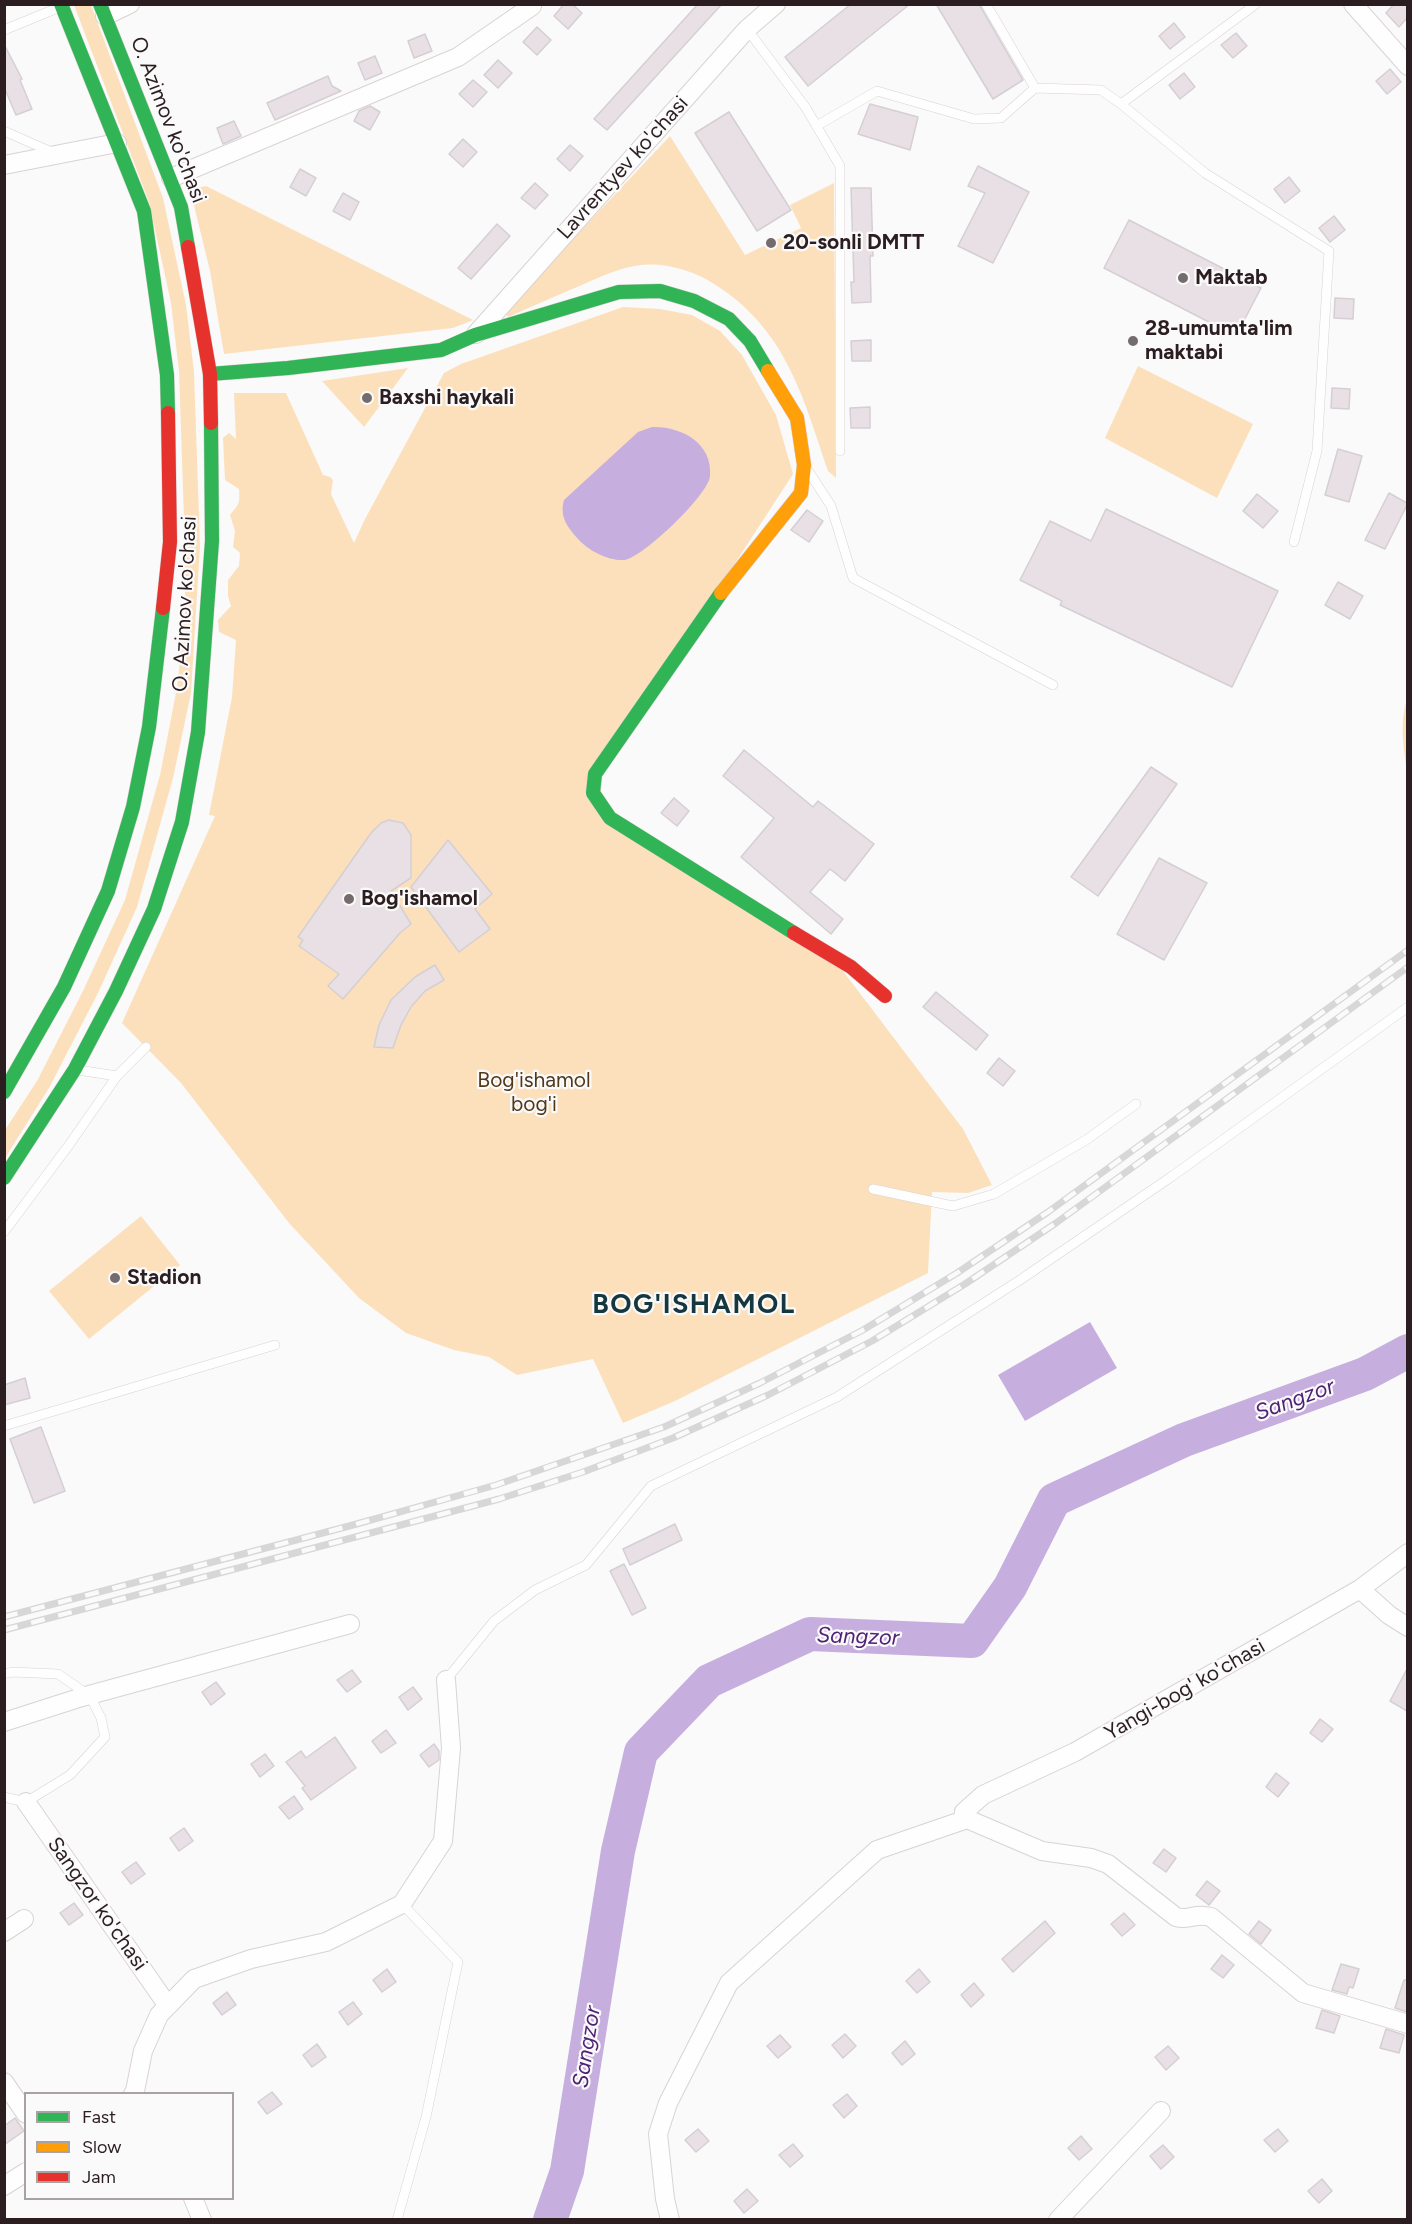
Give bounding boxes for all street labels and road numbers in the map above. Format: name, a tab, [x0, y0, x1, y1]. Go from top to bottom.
street label: O. Azimov ko'chasi	[125, 33, 211, 207]
street label: Lavrentyev ko'chasi	[552, 91, 694, 245]
street label: O. Azimov ko'chasi	[168, 516, 202, 692]
street label: Yangi-bog' ko'chasi	[1100, 1634, 1270, 1746]
street label: Sangzor ko'chasi	[42, 1832, 152, 1976]

